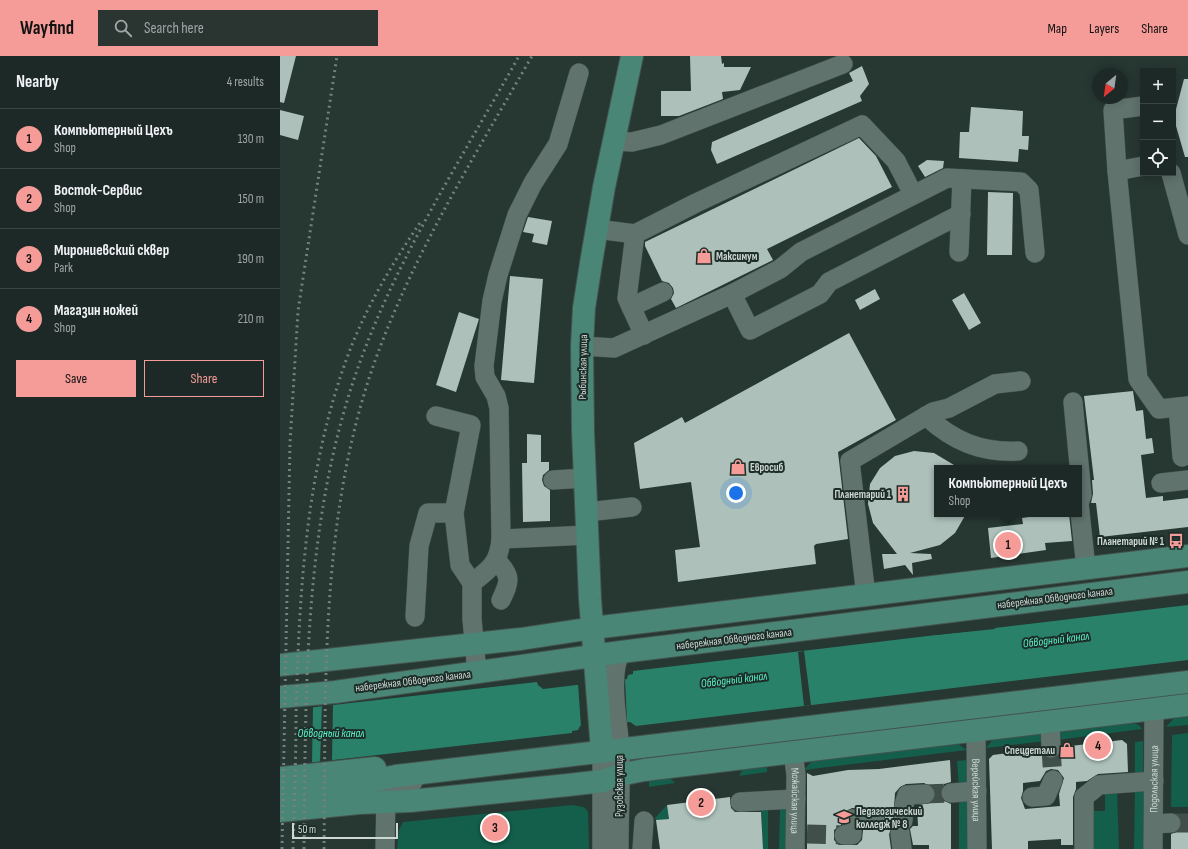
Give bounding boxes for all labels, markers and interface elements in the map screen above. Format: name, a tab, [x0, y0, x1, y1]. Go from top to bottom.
search box	[98, 10, 378, 46]
text: Wayfind	[20, 17, 74, 40]
icon: search	[112, 17, 134, 39]
text: Search here	[144, 19, 204, 38]
text: Map	[1047, 20, 1067, 37]
text: Layers	[1089, 20, 1119, 37]
text: Share	[1141, 20, 1168, 37]
north arrow	[1092, 68, 1128, 104]
map controls	[1140, 68, 1176, 176]
button: +	[1140, 68, 1176, 104]
text: Nearby	[16, 72, 59, 92]
text: 4 results	[227, 74, 264, 90]
button: −	[1140, 104, 1176, 140]
text: Компьютерный Цехъ	[54, 121, 173, 140]
text: 1	[26, 131, 32, 147]
text: 130 m	[238, 131, 264, 147]
text: Shop	[54, 140, 76, 156]
button: locate	[1140, 140, 1176, 176]
text: Восток-Сервис	[54, 181, 142, 200]
text: 2	[26, 191, 32, 207]
text: 150 m	[238, 191, 264, 207]
text: Shop	[54, 200, 76, 216]
text: Мирониевский сквер	[54, 241, 169, 260]
shop icon: Максимум	[695, 247, 713, 265]
place label: Максимум	[716, 250, 758, 263]
text: 3	[26, 251, 32, 267]
text: 190 m	[237, 251, 264, 267]
text: Park	[54, 260, 73, 276]
text: Магазин ножей	[54, 301, 138, 320]
text: 4	[26, 311, 32, 327]
text: 210 m	[238, 311, 264, 327]
text: Shop	[54, 320, 76, 336]
street label: Рыбинская улица	[576, 334, 590, 400]
button: Save	[16, 360, 136, 397]
button: Share	[144, 360, 264, 397]
shop icon: Евросиб	[729, 458, 747, 476]
place label: Евросиб	[750, 461, 784, 474]
popup	[934, 465, 1082, 517]
text: Компьютерный Цехъ	[949, 474, 1067, 493]
your location	[726, 483, 746, 503]
building icon: Планетарий 1	[894, 485, 912, 503]
place label: Планетарий 1	[835, 488, 892, 501]
text: Shop	[949, 493, 970, 509]
pin: 1	[995, 530, 1021, 560]
bus stop icon: Планетарий № 1	[1167, 532, 1185, 550]
place label: Планетарий № 1	[1097, 535, 1165, 548]
street label: набережная Обводного канала	[996, 584, 1114, 612]
street label: набережная Обводного канала	[675, 625, 793, 653]
water label: Обводный канал	[1022, 628, 1090, 652]
street label: набережная Обводного канала	[354, 667, 472, 695]
water label: Обводный канал	[700, 668, 768, 692]
water label: Обводный канал	[298, 726, 364, 741]
pin: 4	[1085, 731, 1111, 761]
shop icon: Спецдетали	[1058, 741, 1076, 759]
place label: Спецдетали	[1004, 744, 1055, 757]
street label: Подольская улица	[1147, 745, 1160, 813]
street label: Рузовская улица	[613, 755, 626, 817]
street label: Верейская улица	[970, 758, 983, 822]
street label: Можайская улица	[789, 767, 803, 834]
pin: 2	[688, 788, 714, 818]
place label: Педагогический колледж № 8	[856, 805, 922, 831]
school or university icon: Педагогический колледж № 8	[835, 808, 853, 826]
pin: 3	[482, 813, 508, 843]
scale bar	[292, 821, 398, 840]
text: 50 m	[298, 823, 316, 836]

